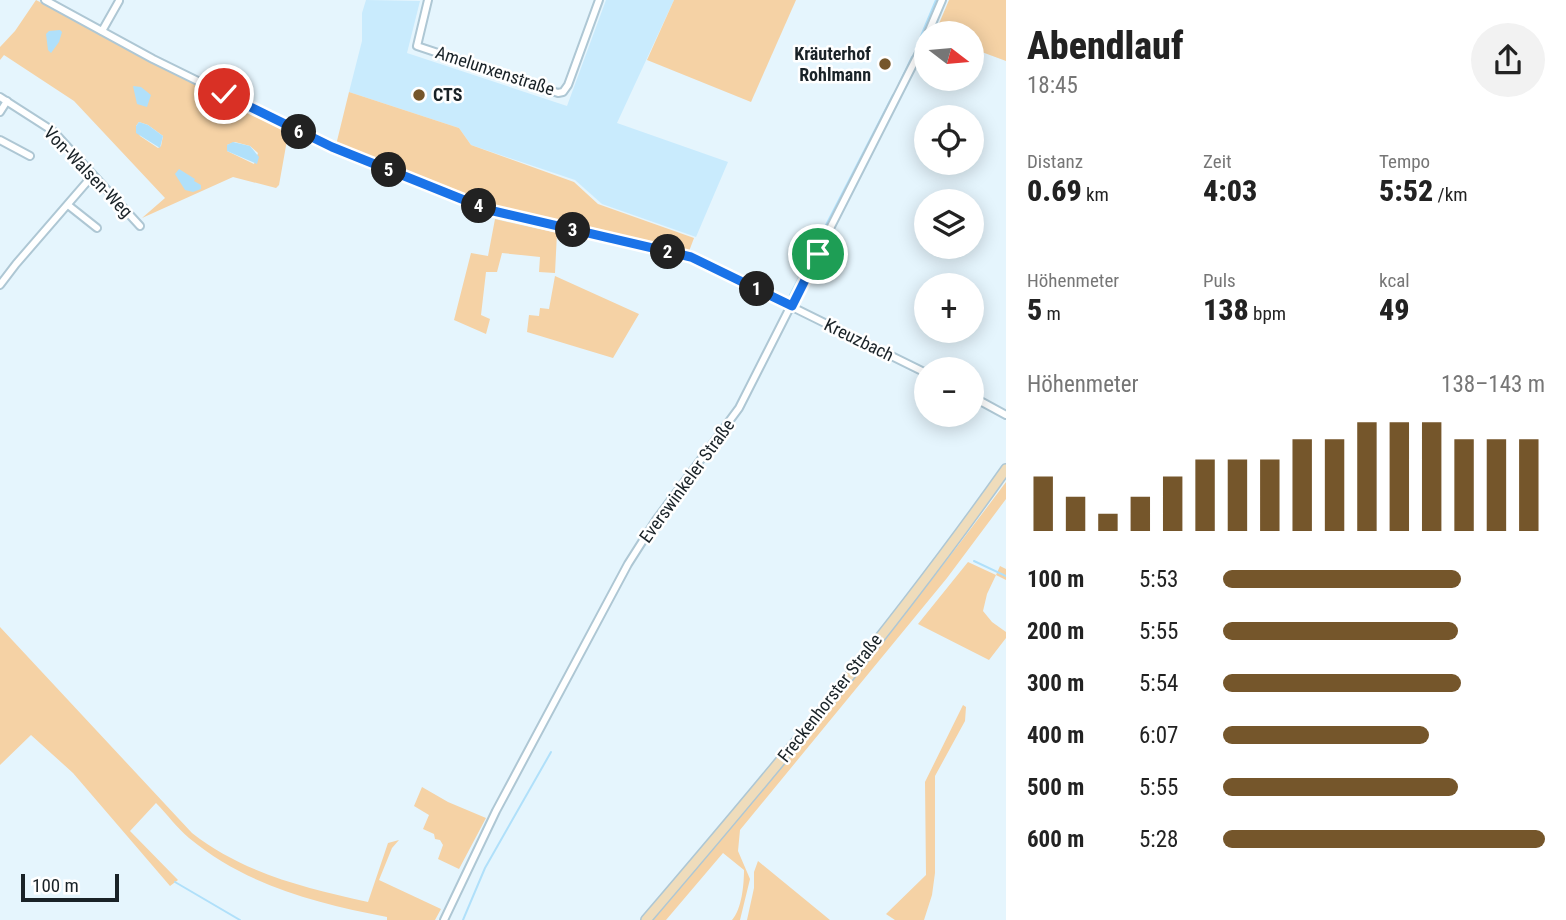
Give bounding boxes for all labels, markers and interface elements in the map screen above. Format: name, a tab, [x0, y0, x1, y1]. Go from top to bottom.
north arrow	[914, 21, 984, 91]
map controls	[914, 21, 984, 427]
button: share	[1471, 23, 1545, 97]
text: Abendlauf	[1027, 24, 1183, 68]
street label: Amelunxenstraße	[433, 41, 557, 100]
place label: Kräuterhof Rohlmann	[794, 43, 871, 85]
marker: Kräuterhof Rohlmann	[877, 56, 893, 72]
pin	[194, 64, 254, 124]
text: 18:45	[1027, 72, 1078, 99]
icon: check	[205, 75, 243, 113]
place label: CTS	[433, 84, 463, 105]
marker: CTS	[411, 87, 427, 103]
button: locate	[914, 105, 984, 175]
pin: 6	[282, 114, 316, 150]
text: 6	[294, 120, 303, 143]
street label: Von-Walsen-Weg	[40, 122, 137, 222]
text: Distanz	[1027, 150, 1083, 173]
text: Zeit	[1203, 150, 1232, 173]
text: Tempo	[1379, 150, 1430, 173]
pin: 5	[372, 152, 406, 188]
text: 5	[384, 158, 393, 181]
text: 0.69	[1027, 173, 1082, 208]
text: 4:03	[1203, 173, 1257, 208]
text: 5:52	[1379, 173, 1433, 208]
text: km	[1082, 183, 1109, 206]
text: /km	[1433, 183, 1468, 206]
pin: 4	[462, 188, 496, 224]
button: layers	[914, 189, 984, 259]
text: 4	[474, 194, 483, 217]
pin: 3	[556, 212, 590, 247]
text: 3	[568, 218, 577, 241]
pin	[788, 224, 848, 284]
pin: 2	[650, 234, 686, 270]
icon: arrive	[799, 235, 837, 273]
text: 2	[663, 240, 672, 263]
text: Höhenmeter	[1027, 269, 1119, 292]
text: Puls	[1203, 269, 1236, 292]
text: kcal	[1379, 269, 1410, 292]
pin: 1	[740, 272, 774, 306]
button: +	[914, 273, 984, 343]
text: 1	[752, 277, 761, 300]
text: 5	[1027, 292, 1042, 327]
text: 138	[1203, 292, 1249, 327]
text: 49	[1379, 292, 1410, 327]
text: m	[1042, 302, 1061, 325]
text: bpm	[1249, 302, 1286, 325]
street label: Kreuzbach	[821, 314, 897, 365]
button: −	[914, 357, 984, 427]
text: Höhenmeter	[1027, 371, 1139, 398]
text: 138–143 m	[1441, 371, 1545, 398]
street label: Everswinkeler Straße	[635, 415, 739, 547]
text: 100 m	[1027, 566, 1084, 593]
text: 5:53	[1139, 566, 1178, 593]
text: 200 m	[1027, 618, 1084, 645]
text: 5:55	[1139, 618, 1178, 645]
street label: Freckenhorster Straße	[773, 630, 886, 766]
text: 300 m	[1027, 670, 1084, 697]
text: 5:54	[1139, 670, 1178, 697]
text: 400 m	[1027, 722, 1084, 749]
text: 6:07	[1139, 722, 1178, 749]
text: 500 m	[1027, 774, 1084, 801]
text: 5:55	[1139, 774, 1178, 801]
text: 600 m	[1027, 826, 1084, 853]
text: 5:28	[1139, 826, 1178, 853]
scale bar	[21, 871, 119, 903]
text: 100 m	[32, 874, 79, 897]

